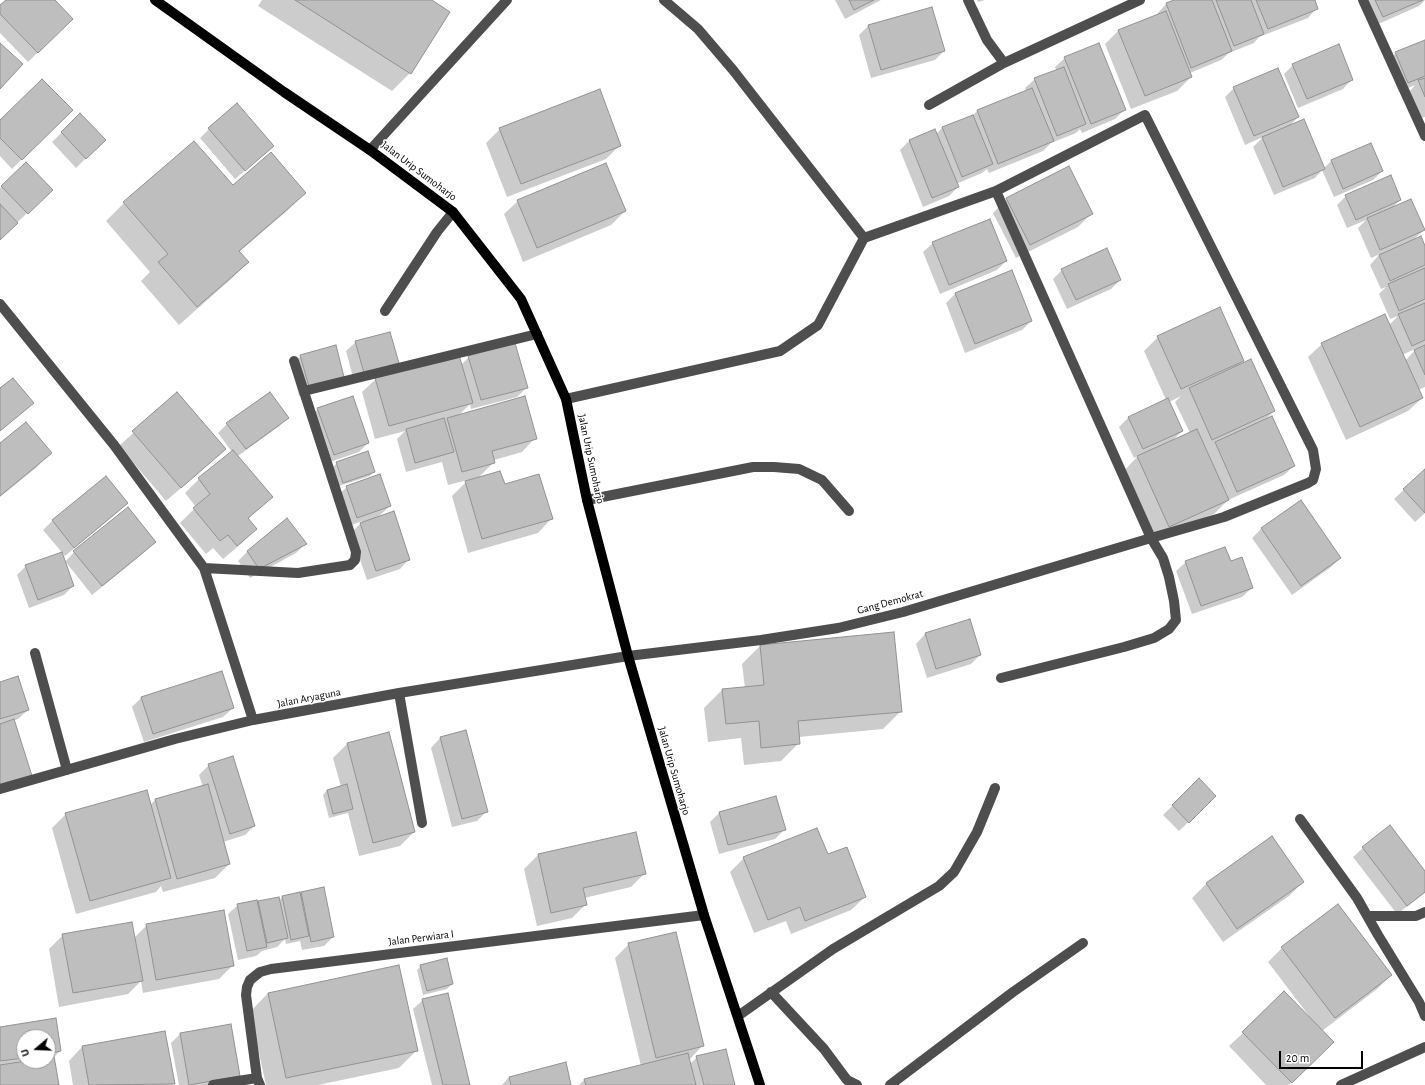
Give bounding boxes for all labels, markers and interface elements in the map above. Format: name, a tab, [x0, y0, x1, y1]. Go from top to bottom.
street label: Jalan Urip Sumoharjo	[379, 138, 459, 204]
street label: Jalan Urip Sumoharjo	[575, 413, 607, 505]
street label: Gang Demokrat	[856, 587, 924, 617]
street label: Jalan Aryaguna	[276, 685, 342, 711]
street label: Jalan Urip Sumoharjo	[655, 725, 693, 817]
street label: Jalan Perwiara I	[388, 927, 454, 949]
north arrow	[16, 1029, 56, 1069]
scale bar	[1281, 1043, 1365, 1069]
text: U	[19, 1048, 31, 1058]
text: 20 m	[1286, 1052, 1309, 1064]

